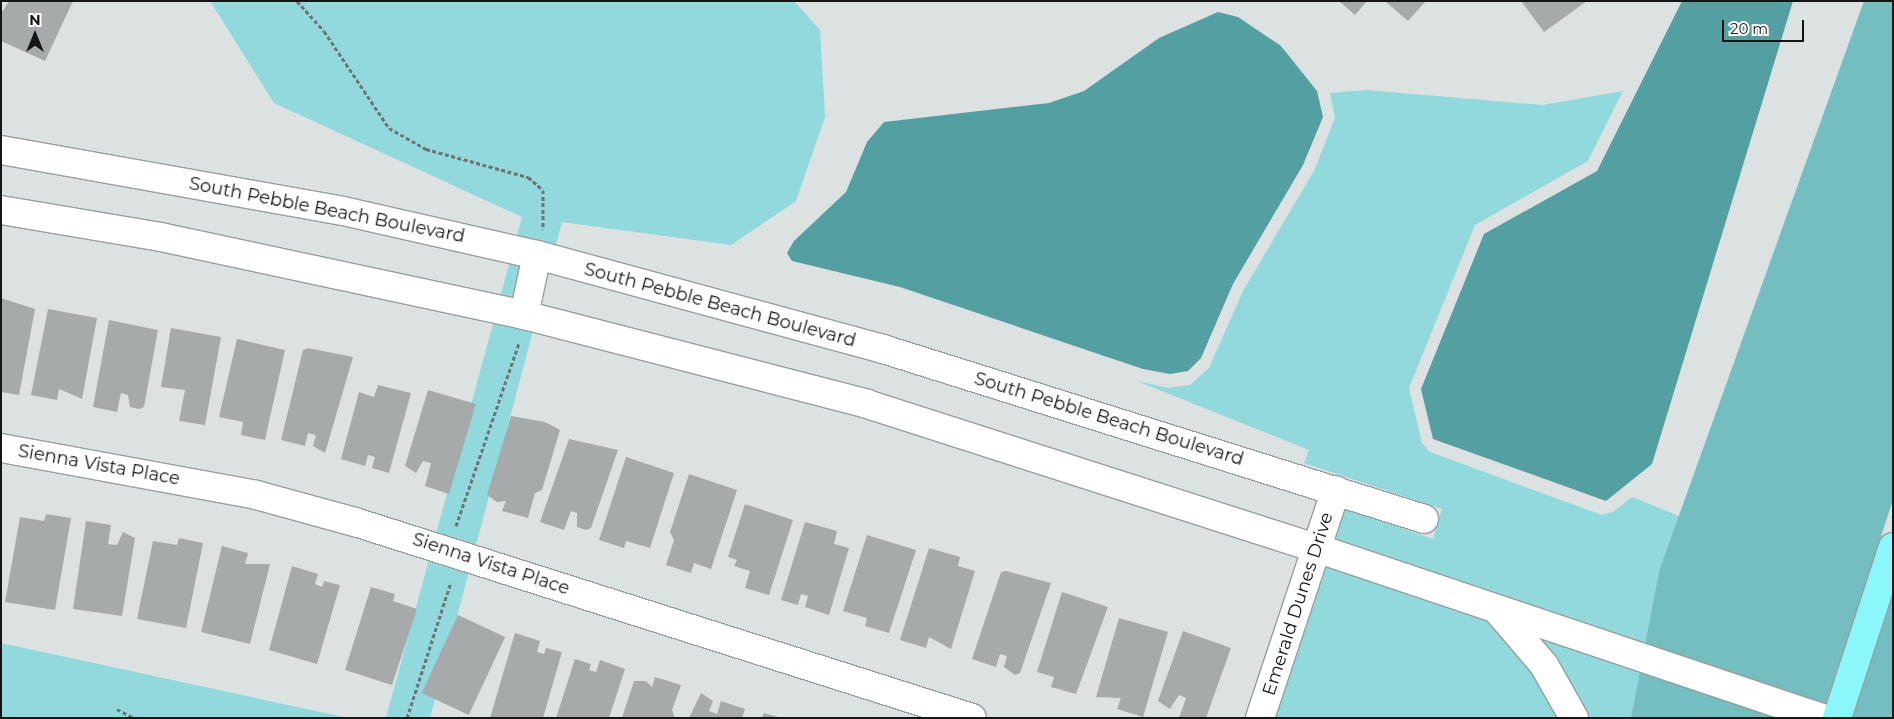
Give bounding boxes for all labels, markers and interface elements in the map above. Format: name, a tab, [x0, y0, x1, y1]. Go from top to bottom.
north arrow	[10, 10, 60, 60]
scale bar	[1724, 10, 1806, 42]
text: N	[29, 11, 41, 29]
text: 20 m	[1730, 19, 1768, 38]
street label: South Pebble Beach Boulevard	[187, 173, 467, 247]
street label: South Pebble Beach Boulevard	[582, 258, 858, 352]
street label: South Pebble Beach Boulevard	[972, 368, 1246, 470]
street label: Sienna Vista Place	[16, 440, 182, 490]
street label: Emerald Dunes Drive	[1258, 510, 1338, 698]
street label: Sienna Vista Place	[410, 528, 572, 600]

